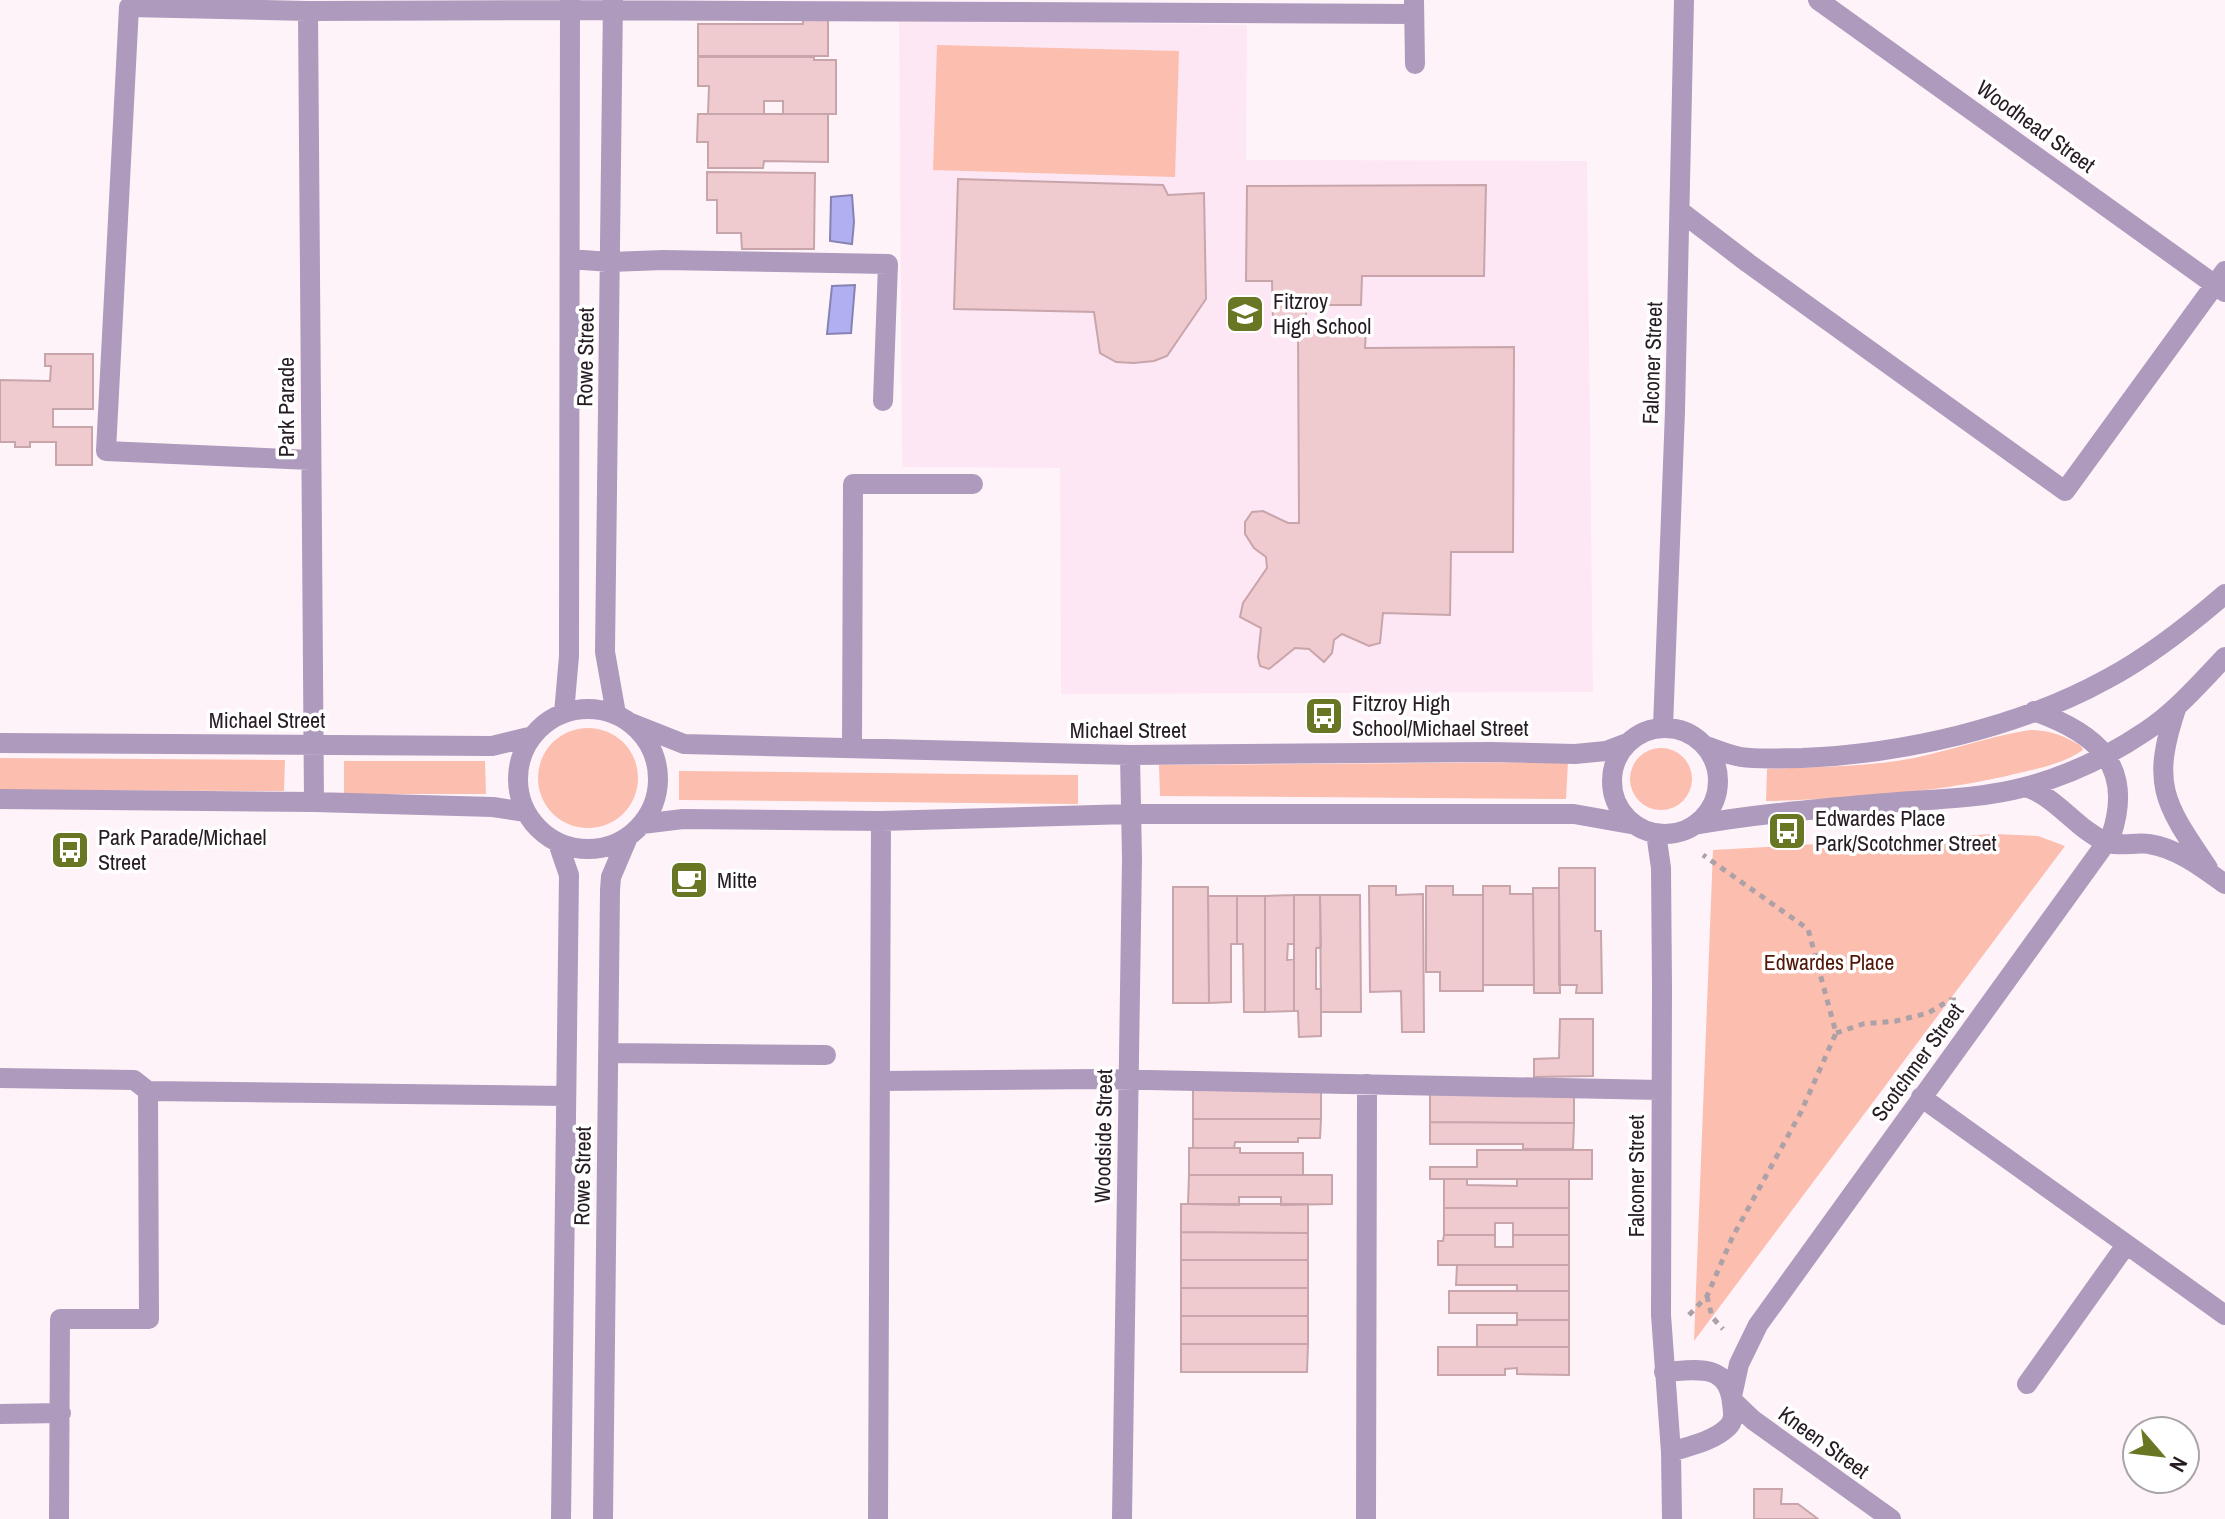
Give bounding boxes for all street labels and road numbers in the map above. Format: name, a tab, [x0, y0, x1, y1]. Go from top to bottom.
street label: Woodhead Street	[1971, 73, 2101, 179]
street label: Falconer Street	[1635, 301, 1669, 425]
street label: Rowe Street	[569, 307, 601, 407]
street label: Park Parade	[271, 357, 301, 457]
street label: Michael Street	[209, 705, 325, 735]
street label: Michael Street	[1070, 715, 1186, 745]
street label: Scotchmer Street	[1864, 997, 1970, 1127]
street label: Woodside Street	[1087, 1069, 1119, 1203]
street label: Falconer Street	[1621, 1115, 1651, 1237]
street label: Rowe Street	[566, 1126, 598, 1226]
street label: Kneen Street	[1773, 1399, 1875, 1485]

